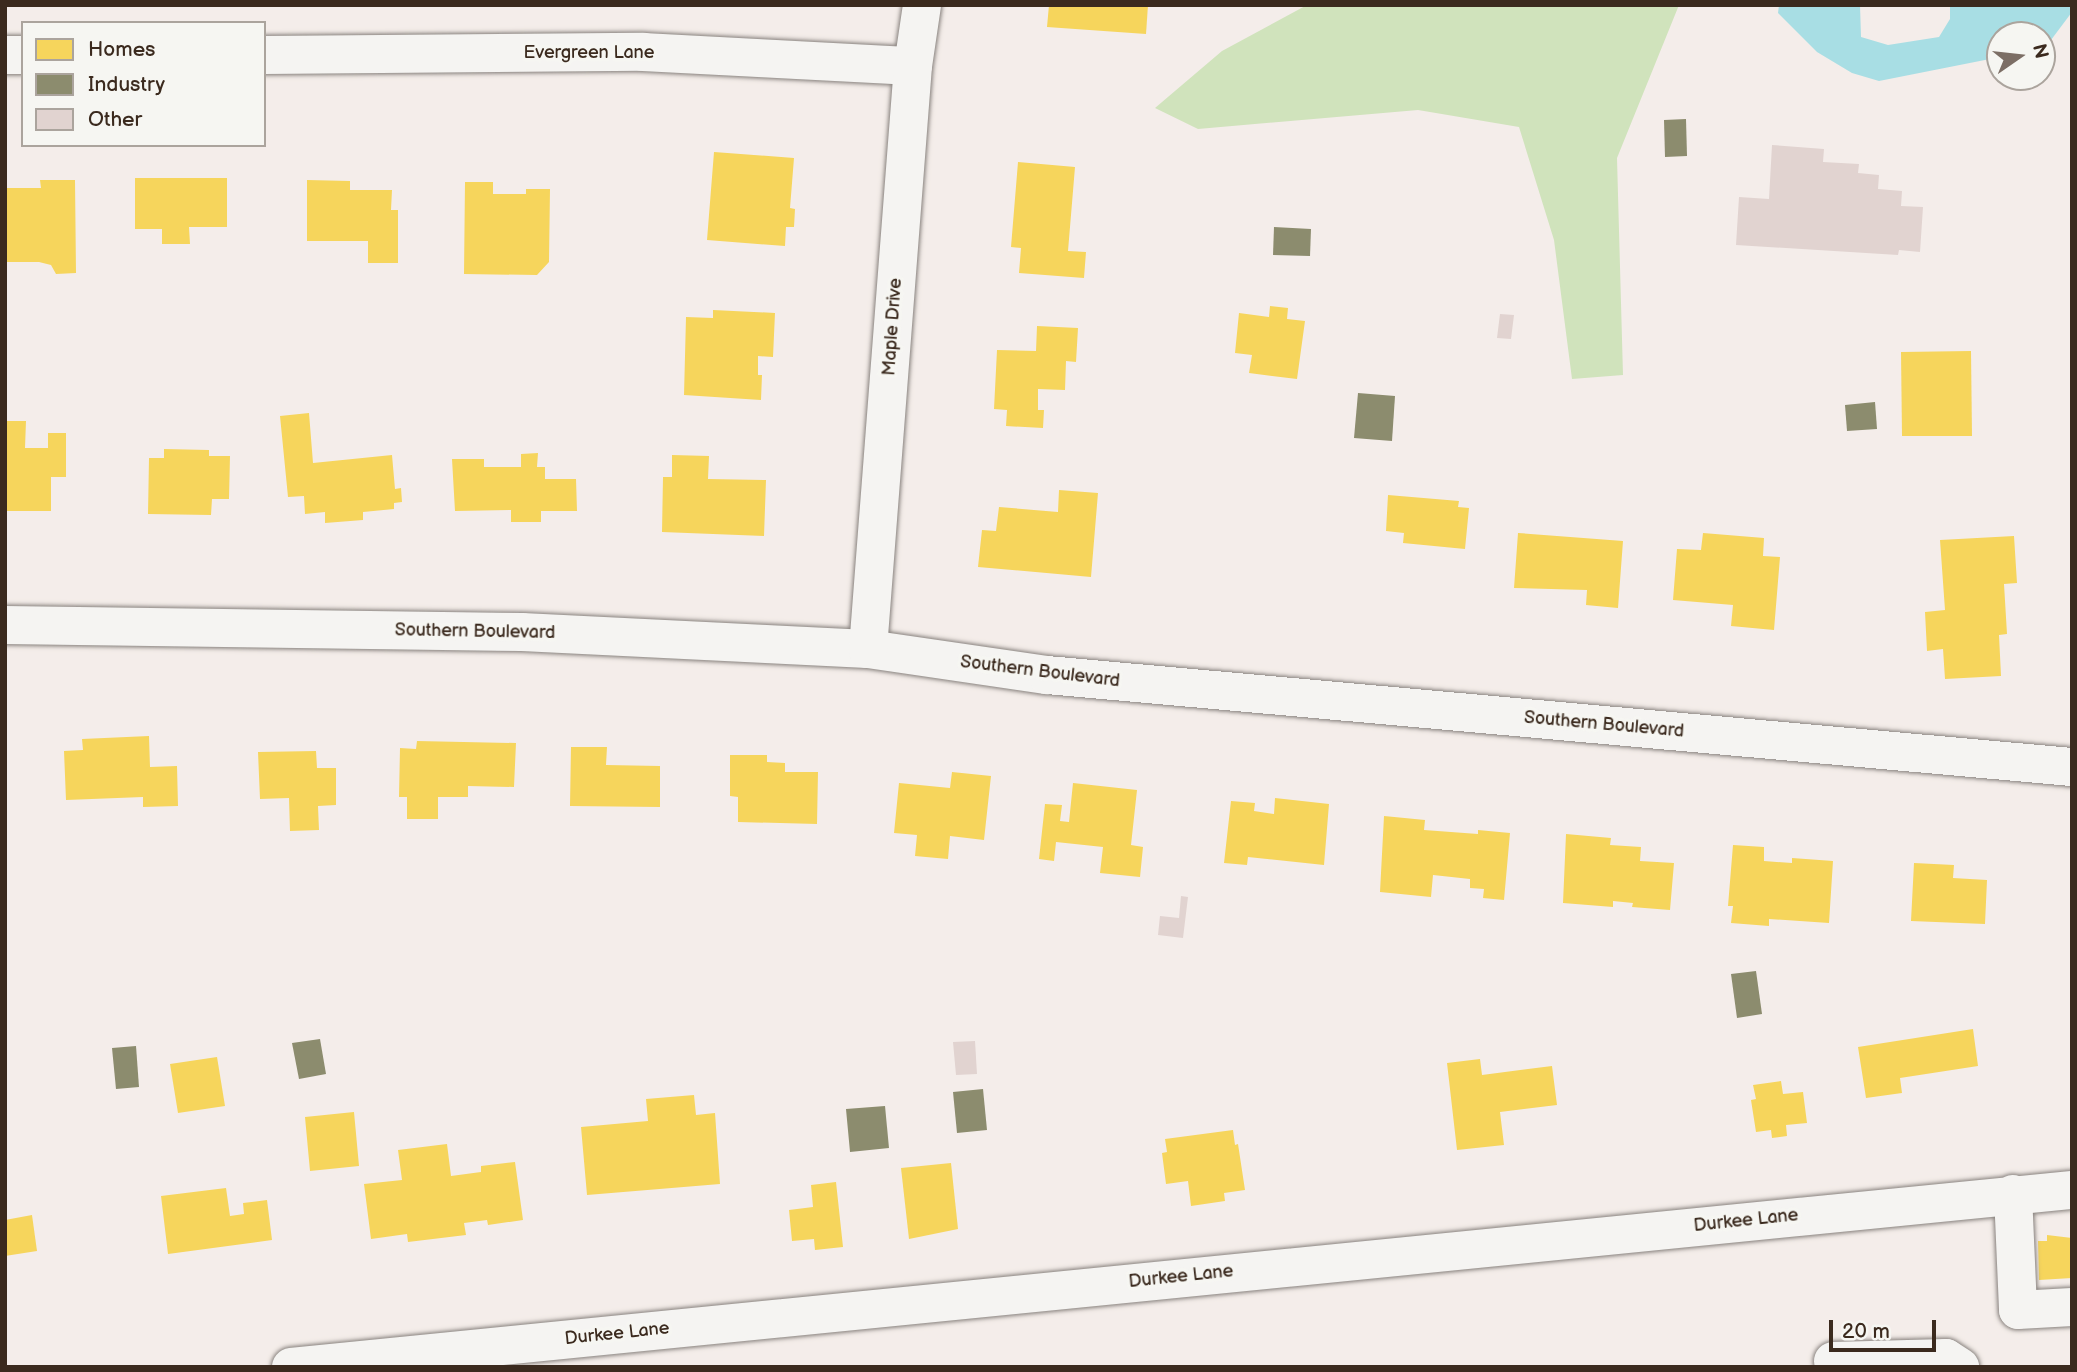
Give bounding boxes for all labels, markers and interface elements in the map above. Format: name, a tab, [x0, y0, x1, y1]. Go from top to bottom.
legend	[21, 21, 266, 147]
north arrow	[1986, 21, 2056, 91]
text: Homes	[88, 37, 156, 62]
street label: Evergreen Lane	[524, 42, 654, 64]
text: N	[2027, 42, 2053, 61]
text: Industry	[88, 72, 165, 97]
text: Other	[88, 107, 142, 132]
street label: Maple Drive	[879, 277, 907, 377]
street label: Southern Boulevard	[395, 620, 555, 644]
street label: Southern Boulevard	[959, 651, 1121, 693]
street label: Southern Boulevard	[1523, 707, 1685, 743]
street label: Durkee Lane	[1693, 1205, 1799, 1237]
street label: Durkee Lane	[1128, 1261, 1234, 1293]
scale bar	[1832, 1306, 1939, 1350]
street label: Durkee Lane	[564, 1318, 670, 1350]
text: 20 m	[1842, 1319, 1890, 1344]

